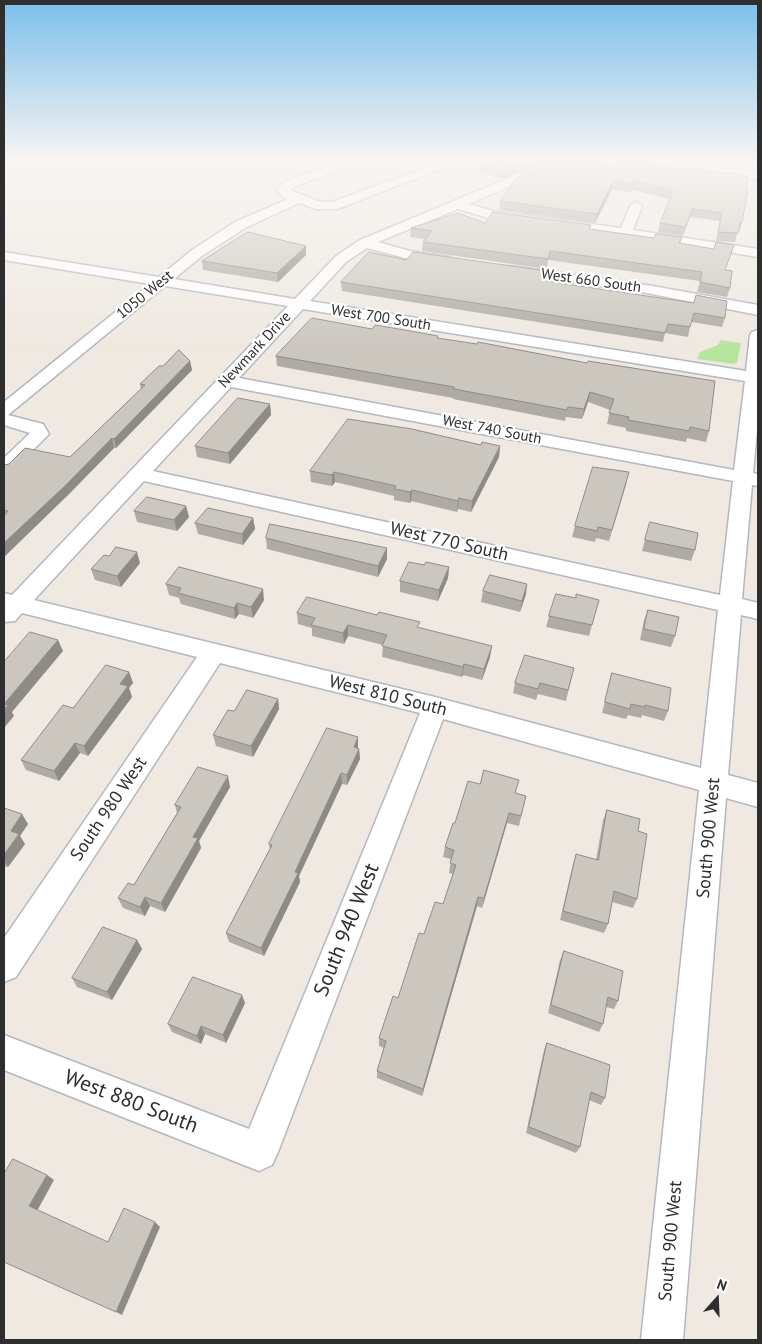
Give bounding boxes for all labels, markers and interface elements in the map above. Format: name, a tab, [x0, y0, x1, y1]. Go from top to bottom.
street label: West 660 South	[540, 265, 642, 297]
street label: 1050 West	[113, 267, 177, 323]
street label: West 700 South	[330, 301, 432, 335]
street label: Newmark Drive	[215, 308, 295, 392]
street label: West 740 South	[441, 412, 543, 448]
street label: West 770 South	[388, 518, 510, 566]
street label: West 810 South	[327, 671, 449, 721]
street label: South 980 West	[66, 753, 152, 865]
street label: South 900 West	[693, 777, 725, 899]
street label: South 940 West	[309, 860, 385, 1000]
street label: West 880 South	[61, 1065, 201, 1139]
street label: South 900 West	[655, 1180, 687, 1302]
north arrow	[692, 1274, 742, 1324]
text: N	[715, 1275, 730, 1295]

